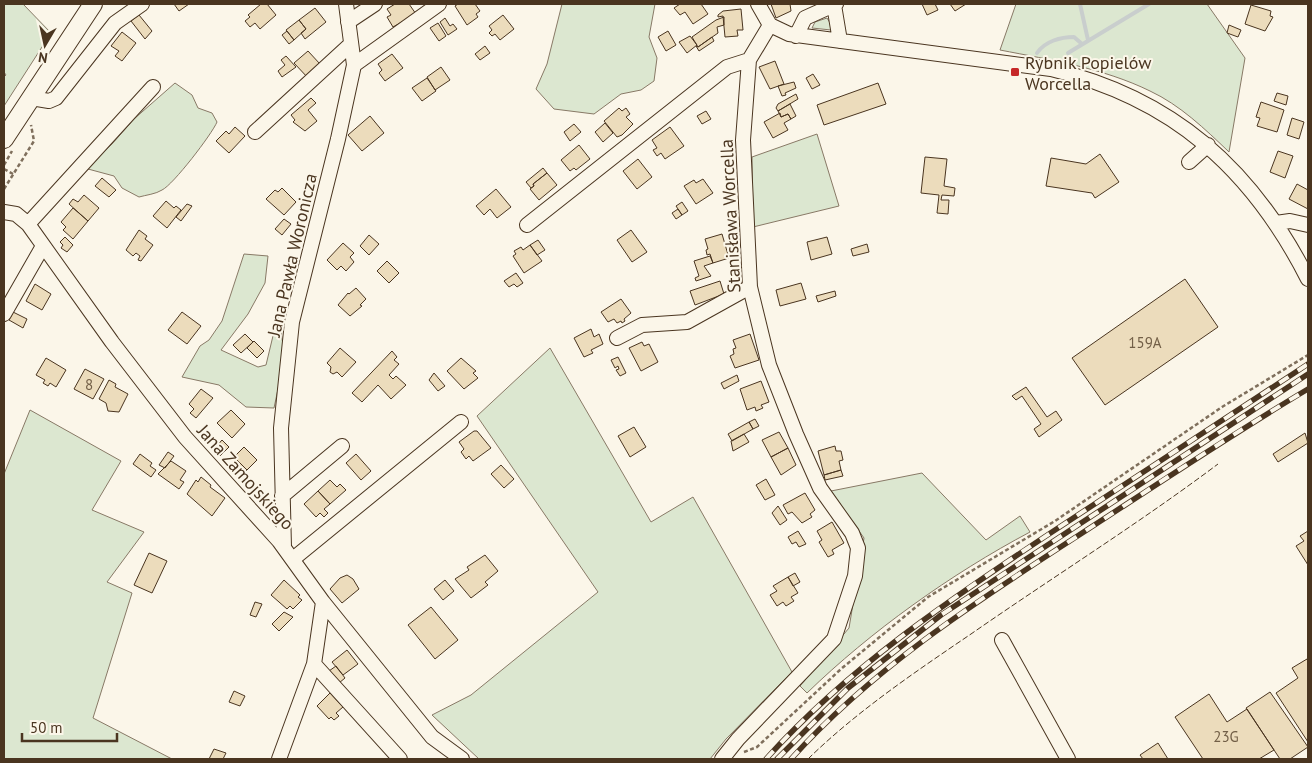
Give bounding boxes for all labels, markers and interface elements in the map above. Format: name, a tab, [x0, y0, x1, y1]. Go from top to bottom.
north arrow	[20, 20, 70, 70]
text: N	[37, 48, 49, 67]
place label: Rybnik Popielów Worcella	[1025, 51, 1152, 95]
marker: Rybnik Popielów Worcella	[1009, 66, 1021, 78]
street label: Stanisława Worcella	[714, 139, 746, 293]
street label: Jana Pawła Woronicza	[262, 171, 322, 340]
house number: 159A	[1128, 333, 1162, 352]
house number: 8	[85, 375, 93, 394]
street label: Jana Zamojskiego	[192, 419, 299, 535]
scale bar	[22, 710, 118, 742]
text: 50 m	[30, 718, 63, 737]
house number: 23G	[1213, 727, 1239, 746]

